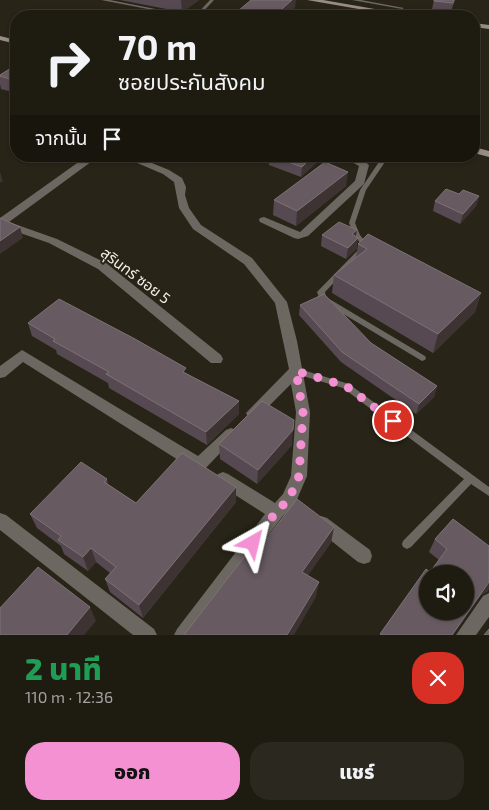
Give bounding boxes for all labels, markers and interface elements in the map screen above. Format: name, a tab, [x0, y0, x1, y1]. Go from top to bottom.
text: 70 m	[118, 25, 197, 67]
icon: right	[35, 30, 100, 95]
text: ซอยประกันสังคม	[118, 68, 266, 94]
icon: arrive	[98, 125, 126, 153]
text: จากนั้น	[35, 126, 88, 149]
street label: สุรินทร์ ซอย 5	[97, 243, 174, 308]
pin	[372, 400, 414, 442]
icon: arrive	[379, 407, 407, 435]
position arrow	[226, 516, 278, 568]
map controls	[419, 565, 474, 620]
button: sound	[419, 565, 474, 620]
text: 2 นาที	[25, 650, 102, 686]
button: close	[412, 652, 464, 704]
text: 110 m · 12:36	[25, 687, 113, 706]
button: ออก	[25, 742, 240, 800]
button: แชร์	[250, 742, 464, 800]

